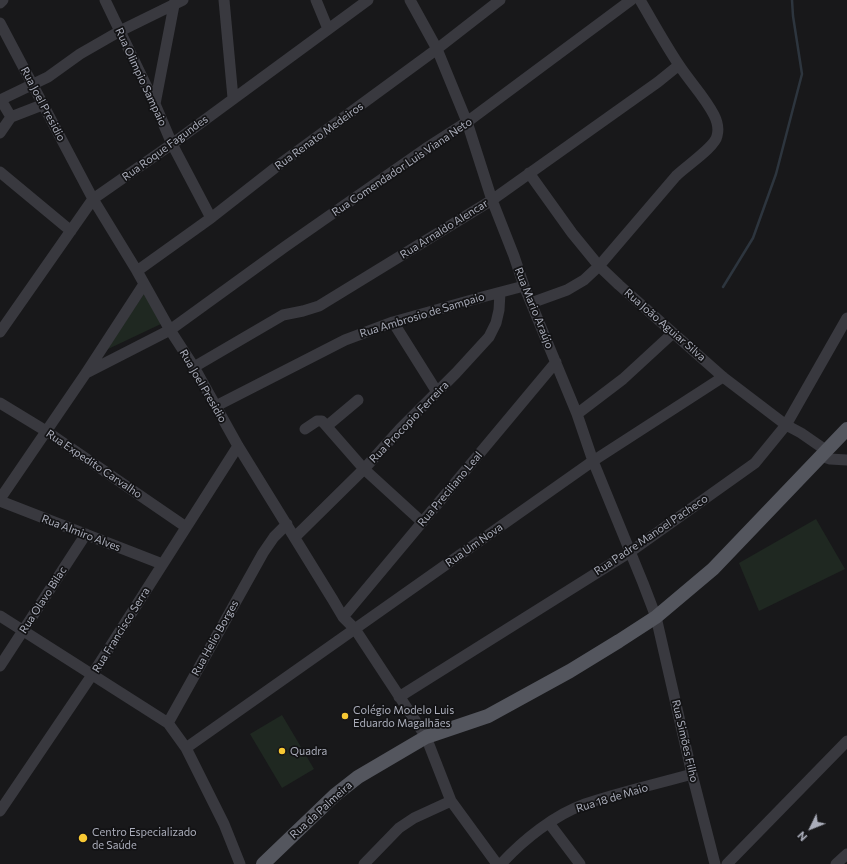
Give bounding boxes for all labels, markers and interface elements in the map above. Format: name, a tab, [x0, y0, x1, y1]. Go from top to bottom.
street label: Rua Olimpio Sampaio	[112, 26, 170, 128]
street label: Rua Joel Presidio	[18, 65, 68, 143]
street label: Rua Renato Medeiros	[272, 99, 366, 173]
street label: Rua Roque Fagundes	[120, 112, 210, 184]
street label: Rua Comendador Luis Viana Neto	[329, 115, 475, 219]
street label: Rua Arnaldo Alencar	[398, 197, 490, 261]
street label: Rua Mario Araújo	[512, 265, 556, 351]
street label: Rua João Aguiar Silva	[622, 286, 708, 364]
street label: Rua Ambrosio de Sampaio	[358, 290, 486, 340]
street label: Rua Joel Presidio	[177, 347, 229, 425]
street label: Rua Procopio Ferreira	[367, 379, 451, 465]
street label: Rua Expedito Carvalho	[43, 427, 145, 501]
street label: Rua Preciliano Leal	[415, 449, 485, 529]
street label: Rua Padre Manoel Pacheco	[592, 492, 710, 578]
street label: Rua Almiro Alves	[40, 512, 122, 554]
street label: Rua Um Nova	[443, 520, 505, 570]
street label: Rua Olavo Bilac	[17, 564, 69, 636]
street label: Rua Francisco Serra	[89, 585, 153, 675]
street label: Rua Helio Borges	[189, 598, 241, 678]
street label: Rua Simões Filho	[669, 698, 701, 784]
place label: Colégio Modelo Luis Eduardo Magalhães	[353, 703, 454, 729]
marker: Colégio Modelo Luis Eduardo Magalhães	[340, 711, 350, 721]
place label: Quadra	[290, 744, 327, 758]
marker: Quadra	[277, 746, 287, 756]
street label: Rua da Palmeira	[287, 779, 355, 841]
street label: Rua 18 de Maio	[574, 781, 650, 815]
north arrow	[791, 808, 831, 848]
place label: Centro Especializado de Saúde	[92, 825, 197, 851]
text: N	[794, 829, 809, 844]
marker: Centro Especializado de Saúde	[77, 832, 89, 844]

